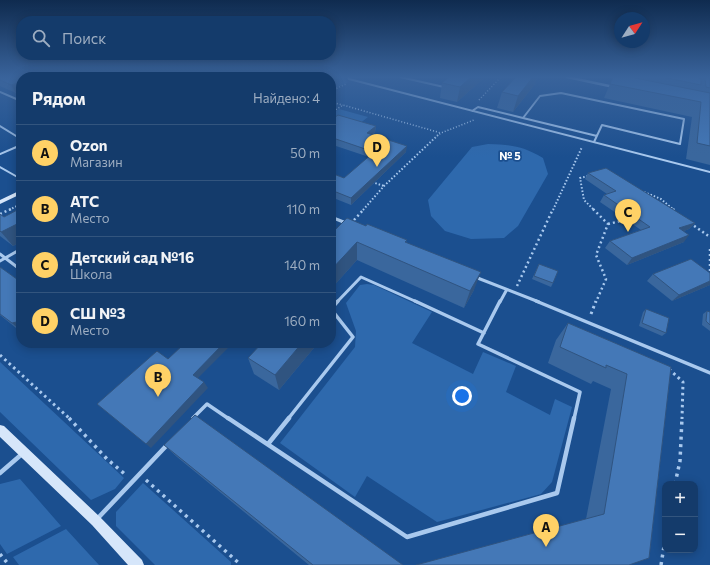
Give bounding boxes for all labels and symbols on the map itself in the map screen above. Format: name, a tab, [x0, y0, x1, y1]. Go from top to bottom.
north arrow	[614, 12, 650, 48]
pin: D	[364, 134, 390, 167]
district label: № 5	[499, 149, 521, 162]
pin: C	[615, 199, 641, 232]
pin: B	[145, 364, 171, 397]
your location	[452, 386, 472, 406]
pin: A	[533, 514, 559, 547]

